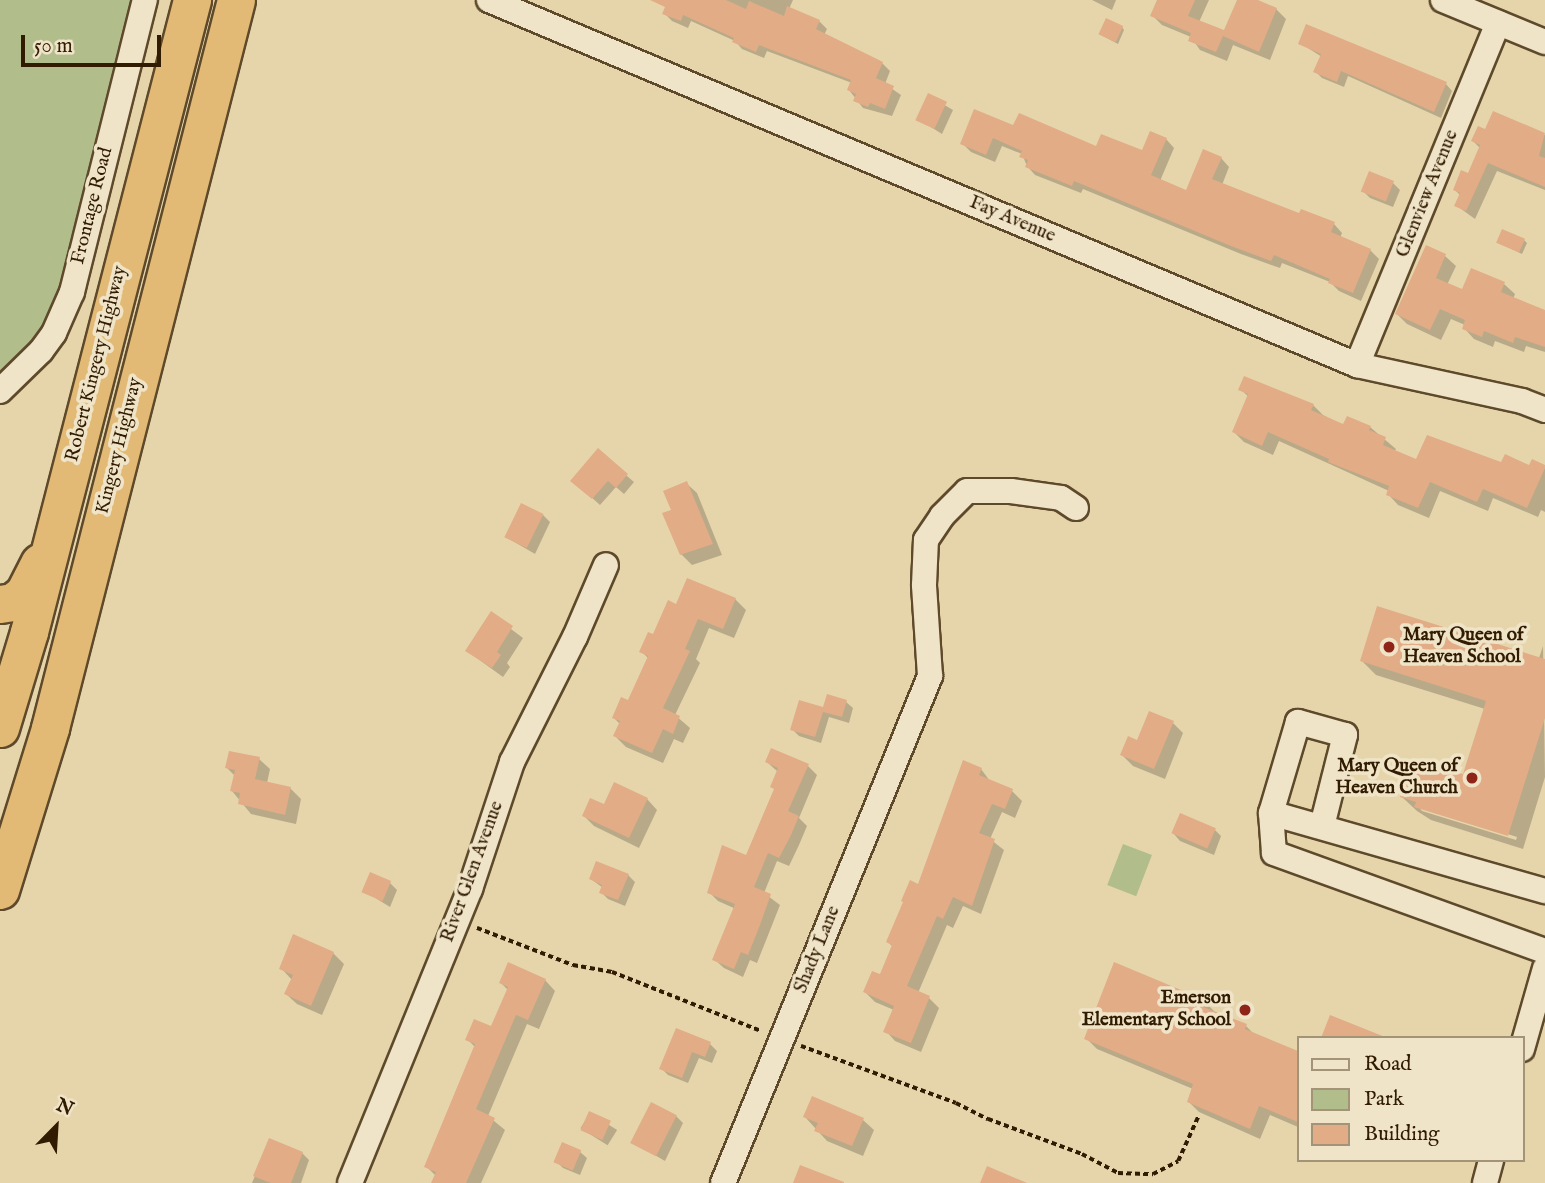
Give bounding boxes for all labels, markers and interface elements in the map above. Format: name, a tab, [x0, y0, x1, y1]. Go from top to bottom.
scale bar	[24, 21, 164, 65]
text: 50 m	[34, 33, 73, 60]
street label: Glenview Avenue	[1392, 127, 1464, 261]
street label: Frontage Road	[67, 145, 119, 267]
street label: Fay Avenue	[965, 192, 1059, 248]
street label: Robert Kingery Highway	[62, 264, 132, 464]
street label: Kingery Highway	[92, 375, 148, 517]
place label: Mary Queen of Heaven School	[1403, 625, 1524, 669]
marker: Mary Queen of Heaven School	[1381, 639, 1397, 655]
place label: Mary Queen of Heaven Church	[1335, 756, 1458, 800]
marker: Mary Queen of Heaven Church	[1464, 770, 1480, 786]
street label: River Glen Avenue	[437, 798, 509, 946]
street label: Shady Lane	[790, 903, 846, 997]
place label: Emerson Elementary School	[1082, 988, 1231, 1032]
marker: Emerson Elementary School	[1237, 1002, 1253, 1018]
legend	[1296, 1036, 1524, 1162]
text: Road	[1364, 1051, 1411, 1078]
text: Park	[1364, 1086, 1404, 1113]
north arrow	[21, 1092, 91, 1162]
text: N	[52, 1094, 77, 1122]
text: Building	[1364, 1121, 1439, 1148]

